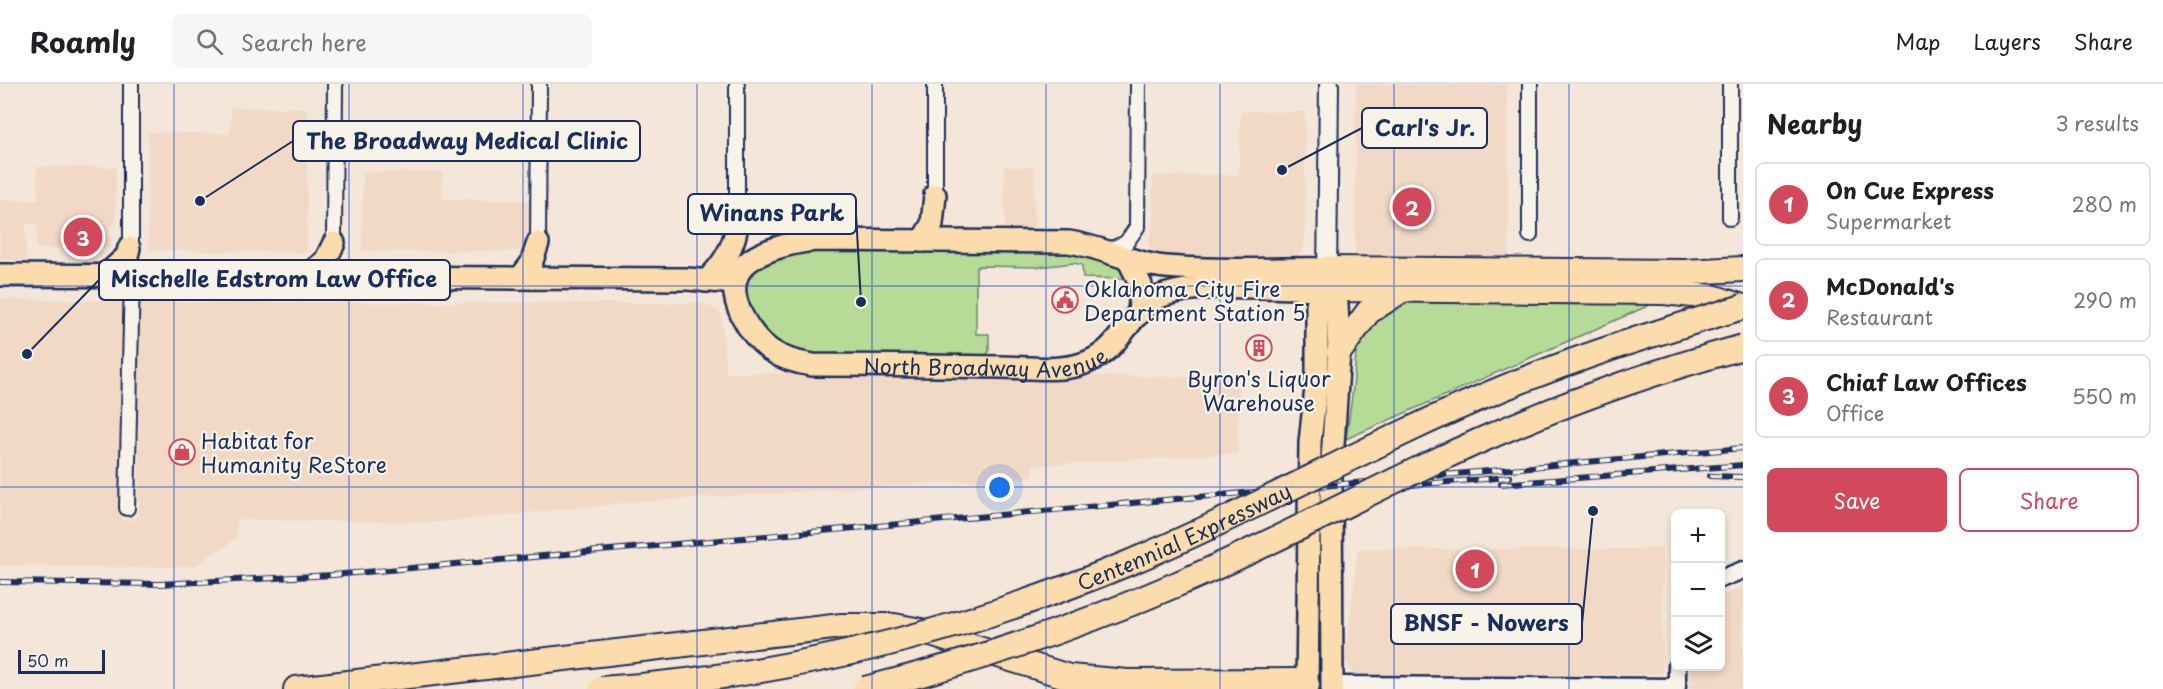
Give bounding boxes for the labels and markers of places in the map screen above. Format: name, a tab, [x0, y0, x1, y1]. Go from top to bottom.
callout: Carl's Jr.	[1362, 108, 1487, 148]
callout: The Broadway Medical Clinic	[293, 121, 640, 161]
pin: 2	[1392, 184, 1432, 230]
callout: Winans Park	[688, 194, 856, 234]
pin: 3	[64, 214, 103, 260]
callout: Mischelle Edstrom Law Office	[99, 260, 450, 300]
place label: Oklahoma City Fire Department Station 5	[1084, 272, 1305, 328]
public building icon: Oklahoma City Fire Department Station 5	[1050, 285, 1080, 315]
building icon: Byron's Liquor Warehouse	[1244, 333, 1274, 363]
place label: Byron's Liquor Warehouse	[1187, 362, 1331, 418]
place label: Habitat for Humanity ReStore	[201, 424, 387, 480]
shop icon: Habitat for Humanity ReStore	[167, 437, 197, 467]
pin: 1	[1456, 546, 1494, 592]
callout: BNSF - Nowers	[1391, 604, 1582, 644]

